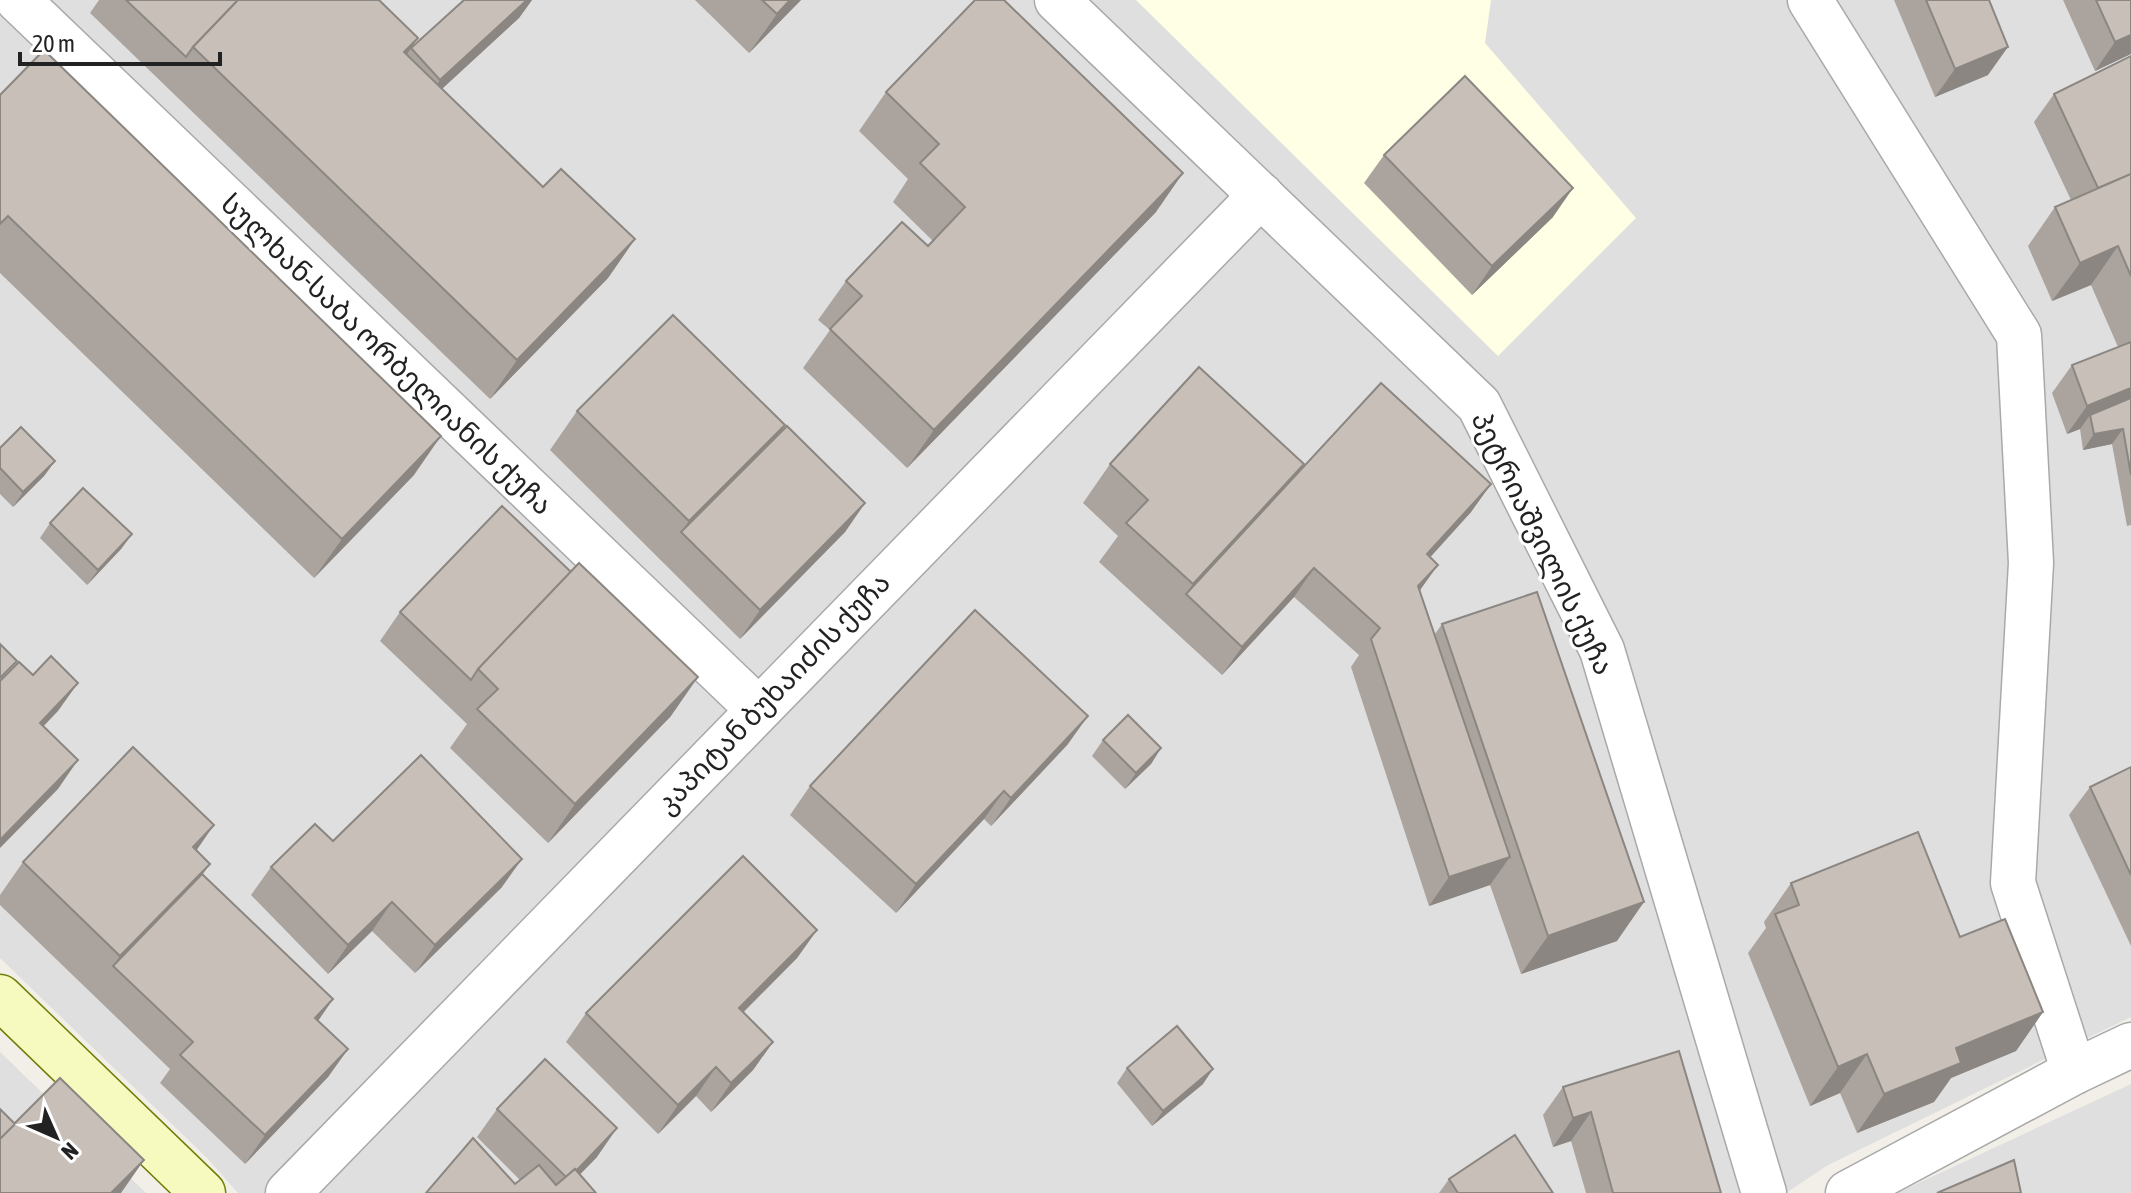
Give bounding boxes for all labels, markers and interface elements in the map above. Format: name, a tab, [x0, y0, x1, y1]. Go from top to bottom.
scale bar	[20, 16, 220, 66]
text: 20 m	[32, 30, 75, 57]
street label: სულხან-საბა ორბელიანის ქუჩა	[214, 187, 559, 522]
street label: პეტრიაშვილის ქუჩა	[1464, 406, 1621, 680]
street label: კაპიტან ბუხაიძის ქუჩა	[650, 566, 897, 821]
north arrow	[16, 1097, 96, 1177]
text: N	[56, 1137, 84, 1165]

